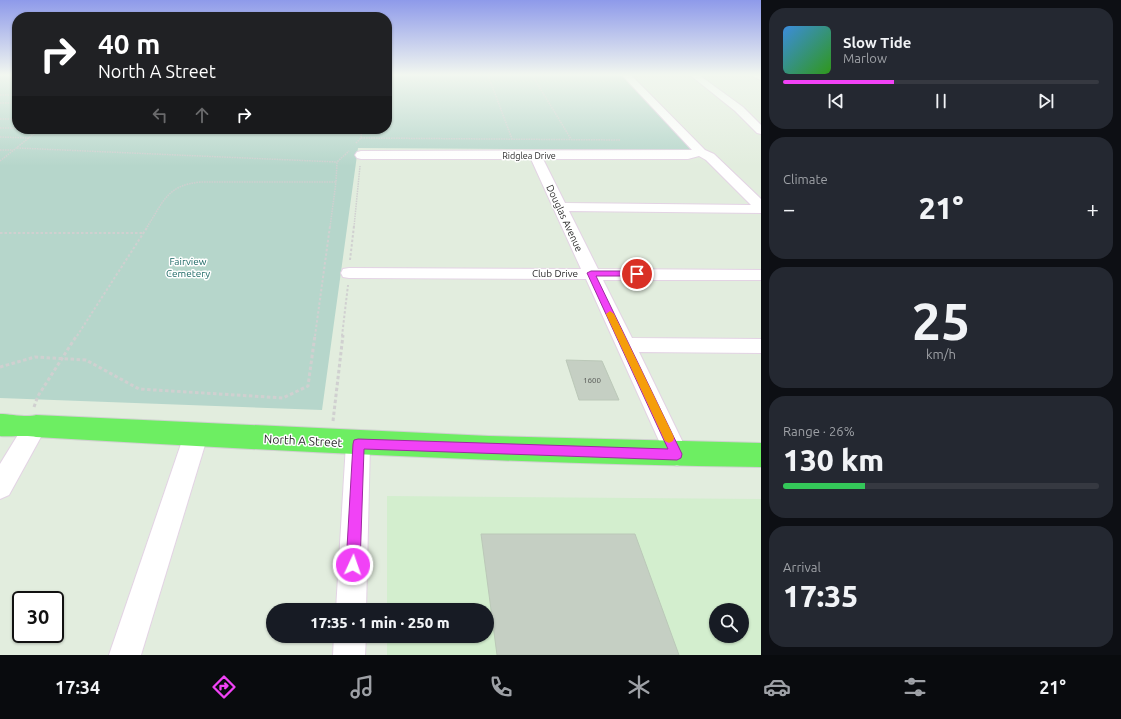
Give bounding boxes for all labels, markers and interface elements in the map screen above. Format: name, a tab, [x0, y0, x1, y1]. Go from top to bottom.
icon: right	[32, 28, 84, 80]
text: 40 m	[98, 28, 160, 59]
text: Slow Tide	[843, 34, 911, 51]
text: Marlow	[843, 51, 887, 65]
text: North A Street	[98, 61, 216, 81]
icon: previous	[825, 90, 847, 112]
icon: pause	[930, 90, 952, 112]
icon: next	[1035, 90, 1057, 112]
icon: left	[149, 104, 171, 126]
icon: ahead	[191, 104, 213, 126]
icon: right	[233, 104, 255, 126]
street label: Ridglea Drive	[502, 151, 556, 161]
text: Climate	[783, 172, 828, 186]
street label: Douglas Avenue	[544, 183, 585, 253]
text: 21°	[919, 191, 963, 225]
text: −	[783, 196, 795, 221]
text: +	[1087, 196, 1099, 221]
park label: Fairview Cemetery	[166, 256, 210, 279]
pin	[620, 257, 654, 291]
icon: arrive	[626, 263, 648, 285]
street label: Club Drive	[532, 268, 578, 279]
text: 25	[912, 292, 970, 350]
text: km/h	[926, 347, 956, 361]
house number: 1600	[583, 376, 602, 385]
text: Range · 26%	[783, 424, 855, 438]
street label: North A Street	[263, 432, 343, 449]
text: 130 km	[783, 443, 884, 477]
position arrow	[332, 544, 374, 586]
text: Arrival	[783, 560, 821, 574]
text: 17:35	[783, 579, 858, 613]
speed limit sign: 30	[12, 591, 64, 643]
map controls	[709, 603, 749, 643]
button: search	[709, 603, 749, 643]
text: 17:35 · 1 min · 250 m	[310, 614, 450, 631]
icon: directions	[210, 673, 238, 701]
icon: music	[348, 673, 376, 701]
icon: phone	[487, 673, 515, 701]
icon: climate	[625, 673, 653, 701]
icon: car	[763, 673, 791, 701]
icon: filters	[901, 673, 929, 701]
text: 17:34	[55, 677, 100, 697]
text: 21°	[1039, 677, 1066, 697]

